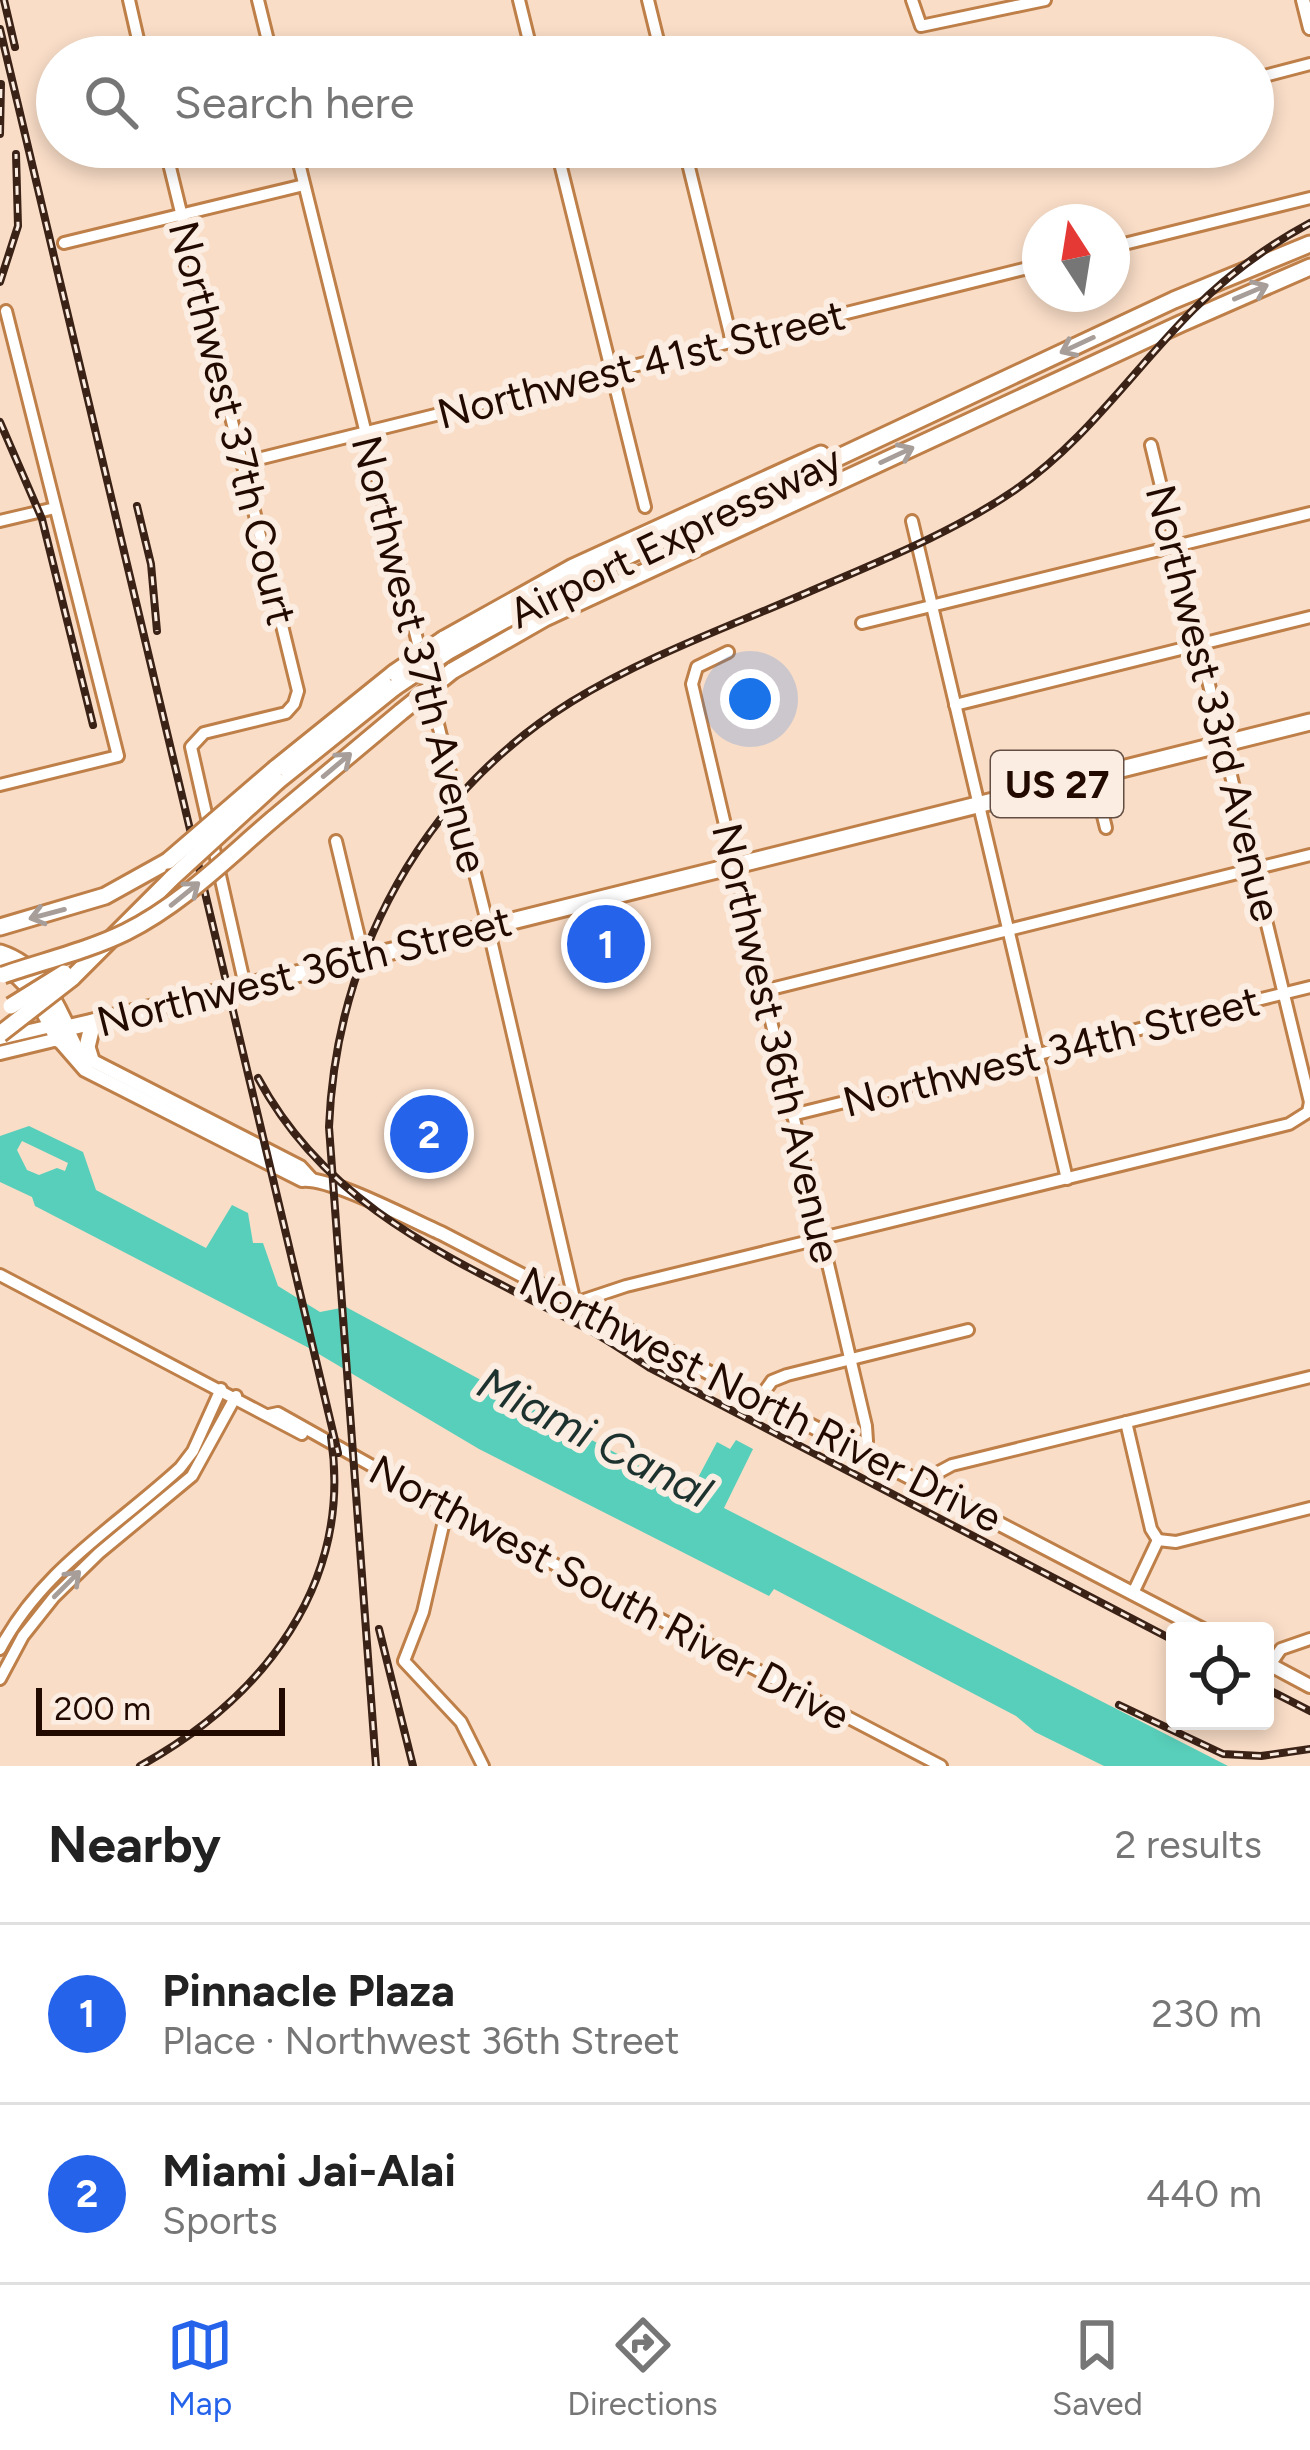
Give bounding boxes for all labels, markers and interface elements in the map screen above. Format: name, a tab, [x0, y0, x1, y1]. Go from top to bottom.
search box	[36, 36, 1274, 168]
icon: search	[78, 69, 144, 135]
text: Search here	[174, 75, 414, 129]
north arrow	[1022, 204, 1130, 312]
street label: Northwest 37th Court	[158, 216, 307, 630]
one-way arrow	[1232, 280, 1269, 301]
street label: Northwest 41st Street	[432, 289, 850, 440]
one-way arrow	[1060, 335, 1096, 357]
street label: Northwest 37th Avenue	[341, 430, 498, 878]
street label: Airport Expressway	[501, 434, 850, 639]
one-way arrow	[878, 443, 914, 465]
street label: Northwest 33rd Avenue	[1135, 480, 1292, 927]
your location	[720, 669, 780, 729]
road number: US 27	[991, 751, 1123, 817]
one-way arrow	[321, 752, 352, 780]
street label: Northwest 36th Avenue	[701, 818, 852, 1268]
one-way arrow	[169, 881, 200, 908]
street label: Northwest 36th Street	[92, 895, 517, 1048]
pin: 1	[567, 899, 645, 989]
one-way arrow	[29, 905, 67, 927]
street label: Northwest 34th Street	[838, 975, 1265, 1128]
pin: 2	[390, 1089, 468, 1179]
street label: Northwest North River Drive	[511, 1256, 1010, 1543]
water label: Miami Canal	[469, 1355, 722, 1519]
street label: Northwest South River Drive	[361, 1444, 859, 1741]
one-way arrow	[52, 1570, 81, 1599]
map controls	[1166, 1622, 1274, 1730]
button: locate	[1166, 1622, 1274, 1730]
scale bar	[36, 1682, 285, 1735]
text: 200 m	[54, 1689, 151, 1728]
text: Nearby	[48, 1814, 221, 1875]
text: 2 results	[1115, 1821, 1262, 1868]
text: Pinnacle Plaza	[162, 1963, 455, 2017]
text: 1	[79, 1990, 95, 2037]
text: 230 m	[1151, 1990, 1262, 2037]
text: Place · Northwest 36th Street	[162, 2017, 679, 2064]
text: Miami Jai-Alai	[162, 2143, 456, 2197]
text: 2	[76, 2170, 98, 2217]
text: 440 m	[1146, 2170, 1262, 2217]
text: Sports	[162, 2197, 278, 2244]
tab: Map	[167, 2312, 233, 2423]
tab: Directions	[567, 2312, 718, 2423]
tab: Saved	[1052, 2312, 1143, 2423]

